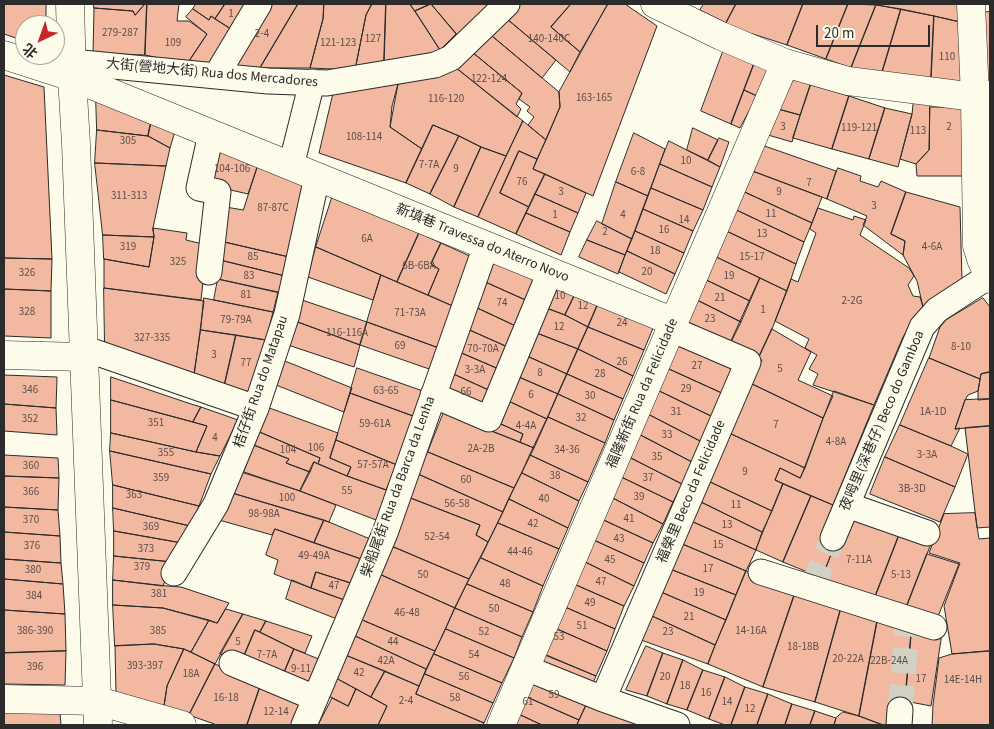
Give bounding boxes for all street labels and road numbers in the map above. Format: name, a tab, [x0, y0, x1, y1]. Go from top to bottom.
street label: 大街(營地大街) Rua dos Mercadores	[105, 56, 319, 92]
street label: 新填巷 Travessa do Aterro Novo	[393, 201, 571, 287]
street label: 桔仔街 Rua do Matapau	[231, 313, 293, 451]
street label: 福隆新街 Rua da Felicidade	[604, 316, 682, 472]
street label: 夜呣里(深巷仔) Beco do Gamboa	[837, 328, 929, 514]
street label: 柴船尾街 Rua da Barca da Lenha	[358, 394, 440, 580]
street label: 福榮里 Beco da Felicidade	[654, 418, 730, 566]

